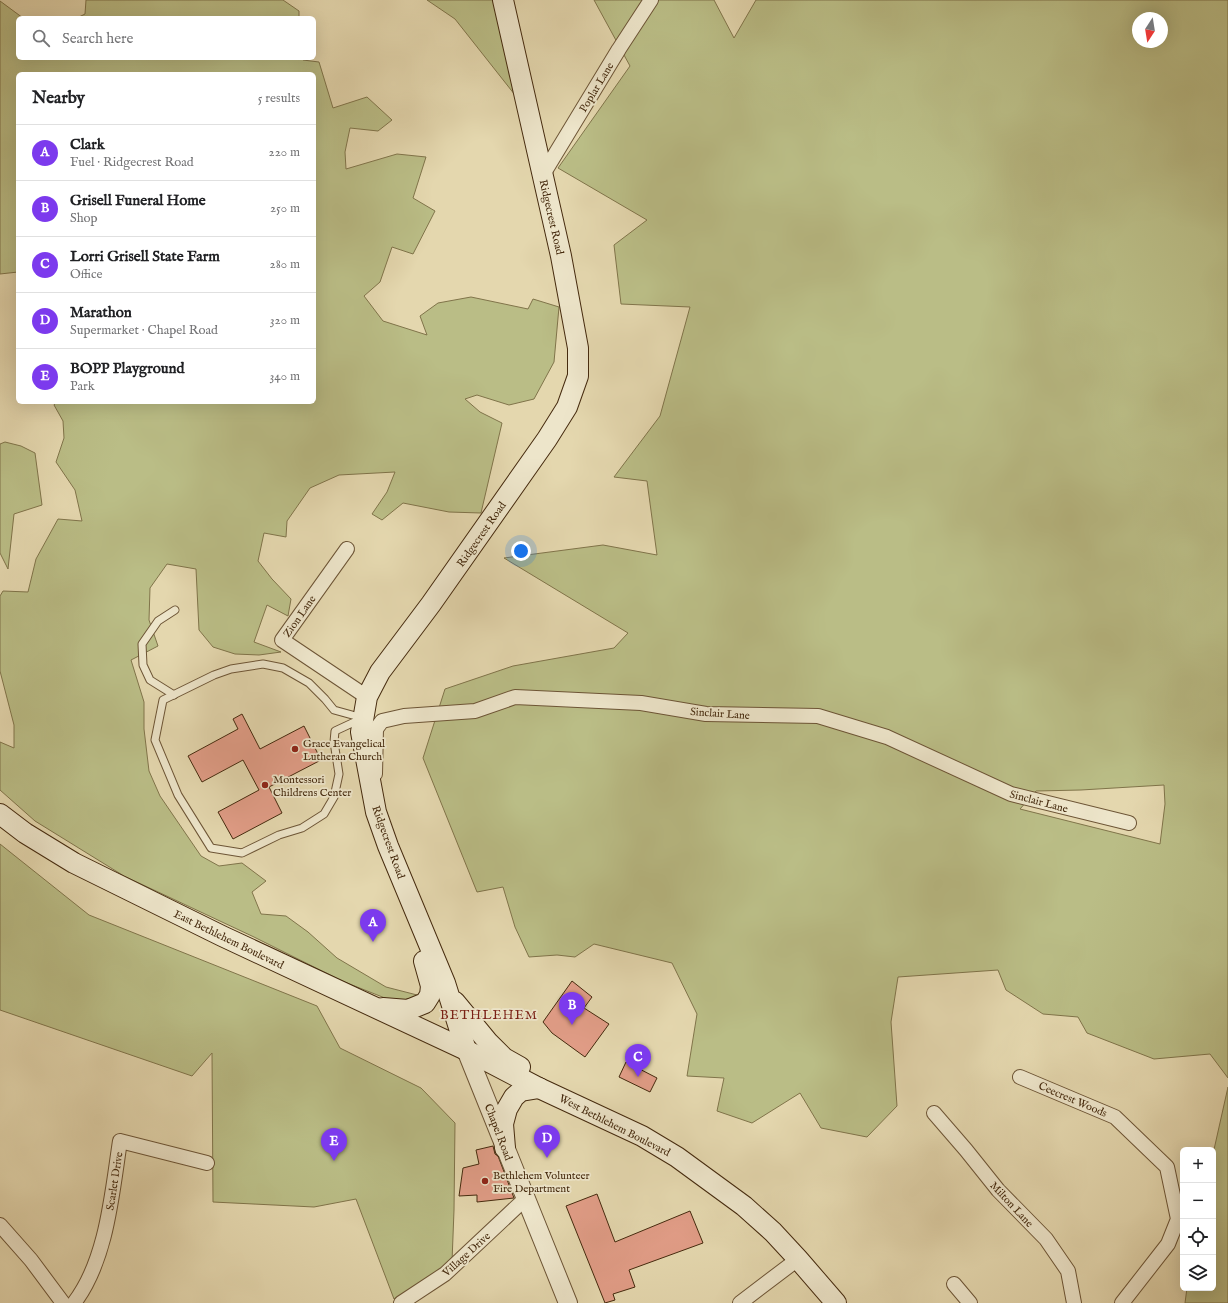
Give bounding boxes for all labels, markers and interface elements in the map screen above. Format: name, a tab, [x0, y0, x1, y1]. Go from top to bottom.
north arrow	[1132, 12, 1168, 48]
search box	[16, 16, 316, 60]
icon: search	[30, 27, 52, 49]
text: Search here	[62, 29, 133, 48]
street label: Poplar Lane	[577, 60, 617, 115]
text: Nearby	[32, 88, 85, 109]
text: 5 results	[258, 90, 300, 107]
text: Clark	[70, 135, 105, 154]
text: A	[41, 144, 49, 161]
text: 220 m	[269, 144, 300, 161]
text: Fuel · Ridgecrest Road	[70, 154, 194, 171]
street label: Ridgecrest Road	[536, 178, 567, 256]
text: Grisell Funeral Home	[70, 191, 206, 210]
text: B	[41, 200, 49, 217]
text: 250 m	[270, 200, 300, 217]
text: Shop	[70, 210, 98, 227]
text: Lorri Grisell State Farm	[70, 247, 220, 266]
text: C	[40, 256, 50, 273]
text: 280 m	[270, 256, 300, 273]
text: Office	[70, 266, 102, 283]
text: Marathon	[70, 303, 132, 322]
text: D	[40, 312, 50, 329]
text: 320 m	[270, 312, 300, 329]
text: Supermarket · Chapel Road	[70, 322, 218, 339]
text: BOPP Playground	[70, 359, 184, 378]
text: E	[40, 368, 50, 385]
text: 340 m	[270, 368, 300, 385]
text: Park	[70, 378, 95, 395]
street label: Ridgecrest Road	[454, 499, 510, 570]
your location	[511, 541, 531, 561]
street label: Zion Lane	[280, 593, 319, 640]
street label: Sinclair Lane	[690, 705, 750, 723]
place label: Grace Evangelical Lutheran Church	[303, 737, 385, 764]
marker: Grace Evangelical Lutheran Church	[290, 744, 300, 754]
place label: Montessori Childrens Center	[273, 773, 351, 800]
marker: Montessori Childrens Center	[260, 780, 270, 790]
street label: Sinclair Lane	[1008, 787, 1069, 816]
street label: Ridgecrest Road	[368, 804, 408, 881]
street label: East Bethlehem Boulevard	[171, 907, 286, 973]
pin: A	[360, 909, 386, 942]
pin: B	[559, 992, 585, 1025]
district label: BETHLEHEM	[440, 1007, 538, 1024]
pin: C	[625, 1044, 651, 1077]
street label: Ceecrest Woods	[1036, 1079, 1109, 1121]
street label: West Bethlehem Boulevard	[557, 1092, 673, 1160]
street label: Chapel Road	[481, 1102, 515, 1163]
pin: D	[534, 1125, 560, 1158]
pin: E	[321, 1128, 347, 1161]
map controls	[1180, 1147, 1216, 1291]
button: +	[1180, 1147, 1216, 1183]
street label: Scarlet Drive	[103, 1151, 127, 1211]
place label: Bethlehem Volunteer Fire Department	[493, 1169, 590, 1196]
marker: Bethlehem Volunteer Fire Department	[480, 1176, 490, 1186]
street label: Milton Lane	[986, 1179, 1036, 1231]
button: −	[1180, 1183, 1216, 1219]
button: locate	[1180, 1219, 1216, 1255]
street label: Village Drive	[439, 1229, 494, 1281]
button: layers	[1180, 1255, 1216, 1291]

